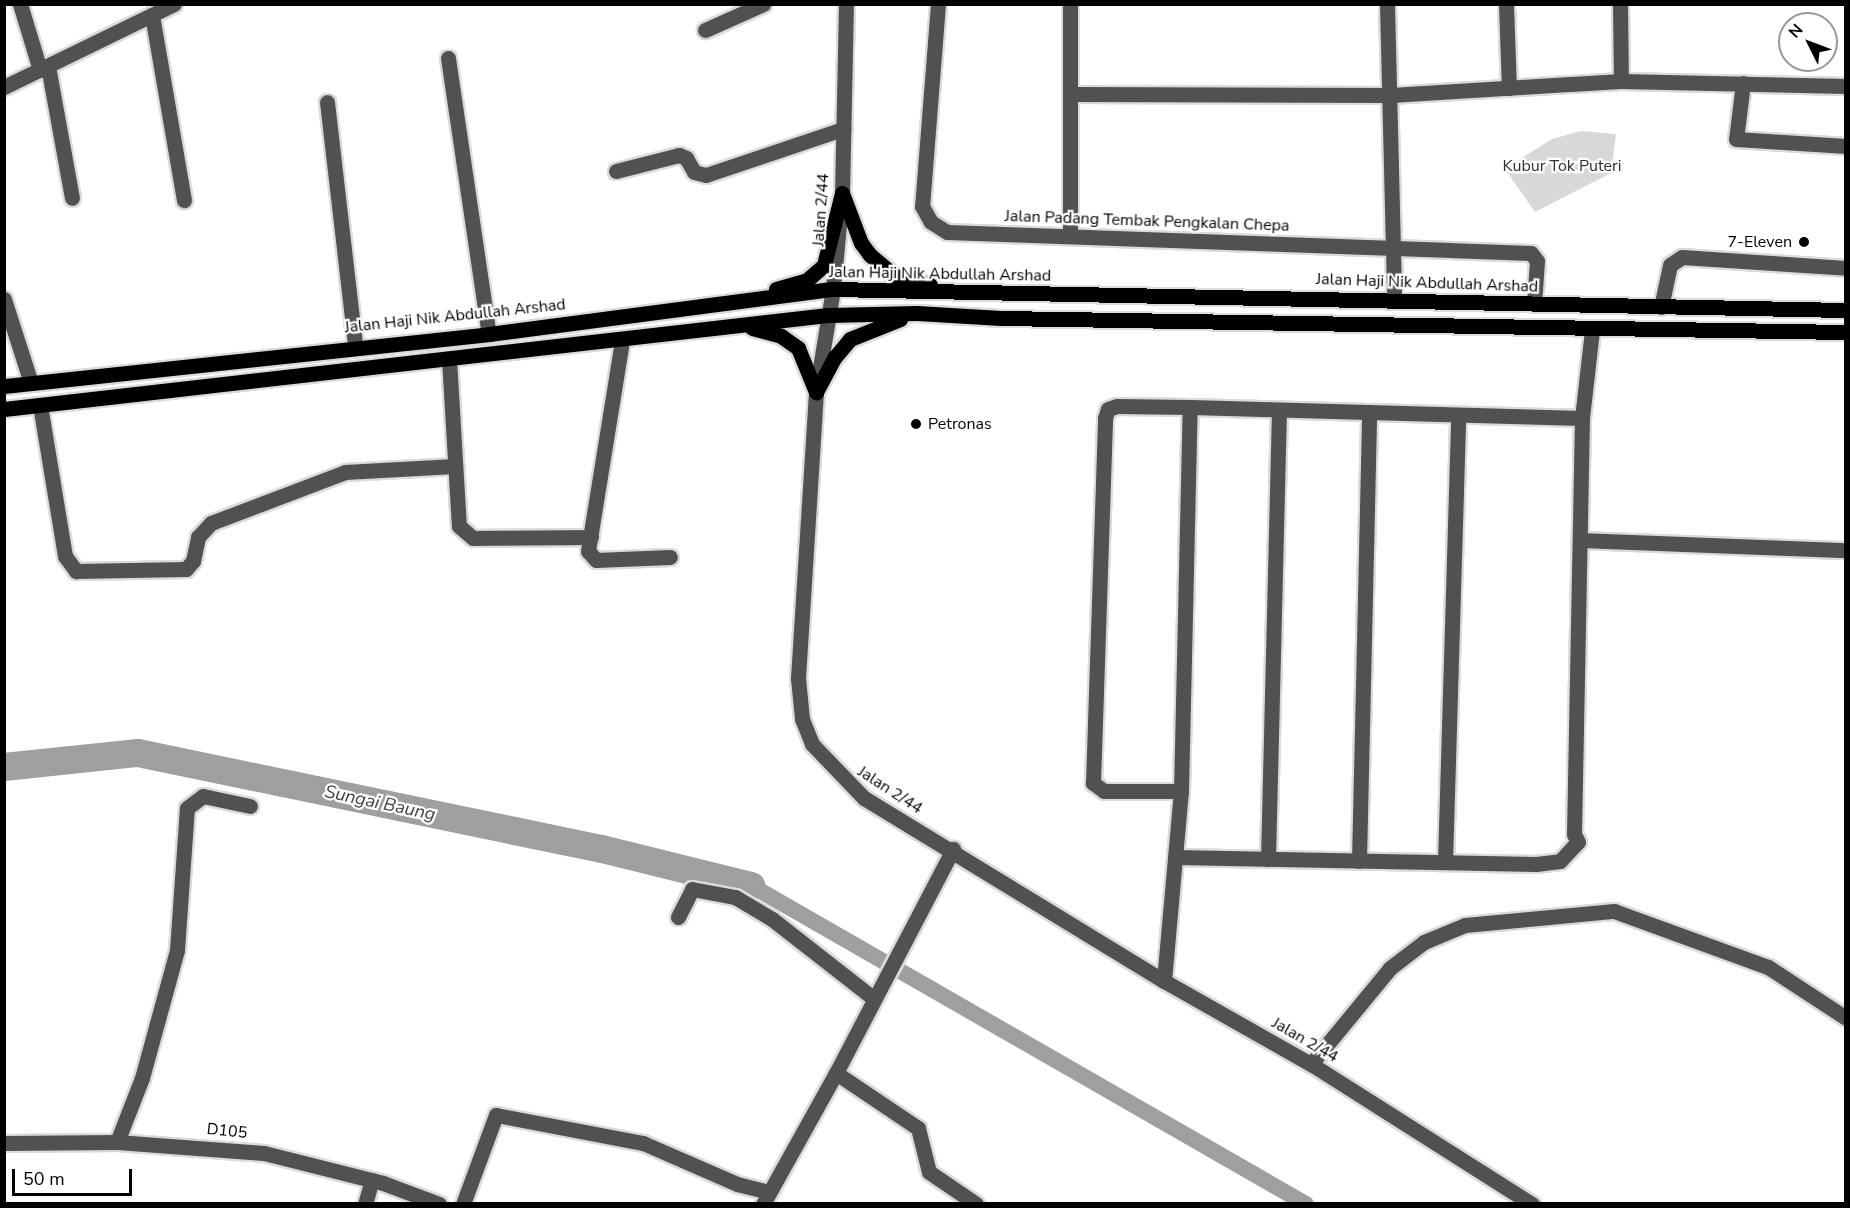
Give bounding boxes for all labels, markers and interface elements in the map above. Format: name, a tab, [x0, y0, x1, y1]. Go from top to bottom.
north arrow	[1778, 12, 1838, 72]
text: N	[1784, 19, 1808, 43]
park label: Kubur Tok Puteri	[1503, 156, 1621, 176]
street label: Jalan 2/44	[809, 173, 833, 247]
street label: Jalan Padang Tembak Pengkalan Chepa	[1004, 206, 1290, 236]
place label: 7-Eleven	[1728, 232, 1792, 252]
marker: 7-Eleven	[1797, 235, 1811, 249]
street label: Jalan Haji Nik Abdullah Arshad	[829, 262, 1051, 286]
street label: Jalan Haji Nik Abdullah Arshad	[1316, 270, 1538, 296]
street label: Jalan Haji Nik Abdullah Arshad	[343, 295, 567, 337]
place label: Petronas	[928, 414, 992, 434]
marker: Petronas	[909, 417, 923, 431]
street label: Jalan 2/44	[854, 762, 926, 818]
water label: Sungai Baung	[323, 781, 437, 825]
street label: Jalan 2/44	[1268, 1013, 1342, 1067]
street label: D105	[206, 1119, 248, 1143]
scale bar	[15, 1157, 135, 1195]
text: 50 m	[23, 1167, 65, 1191]

